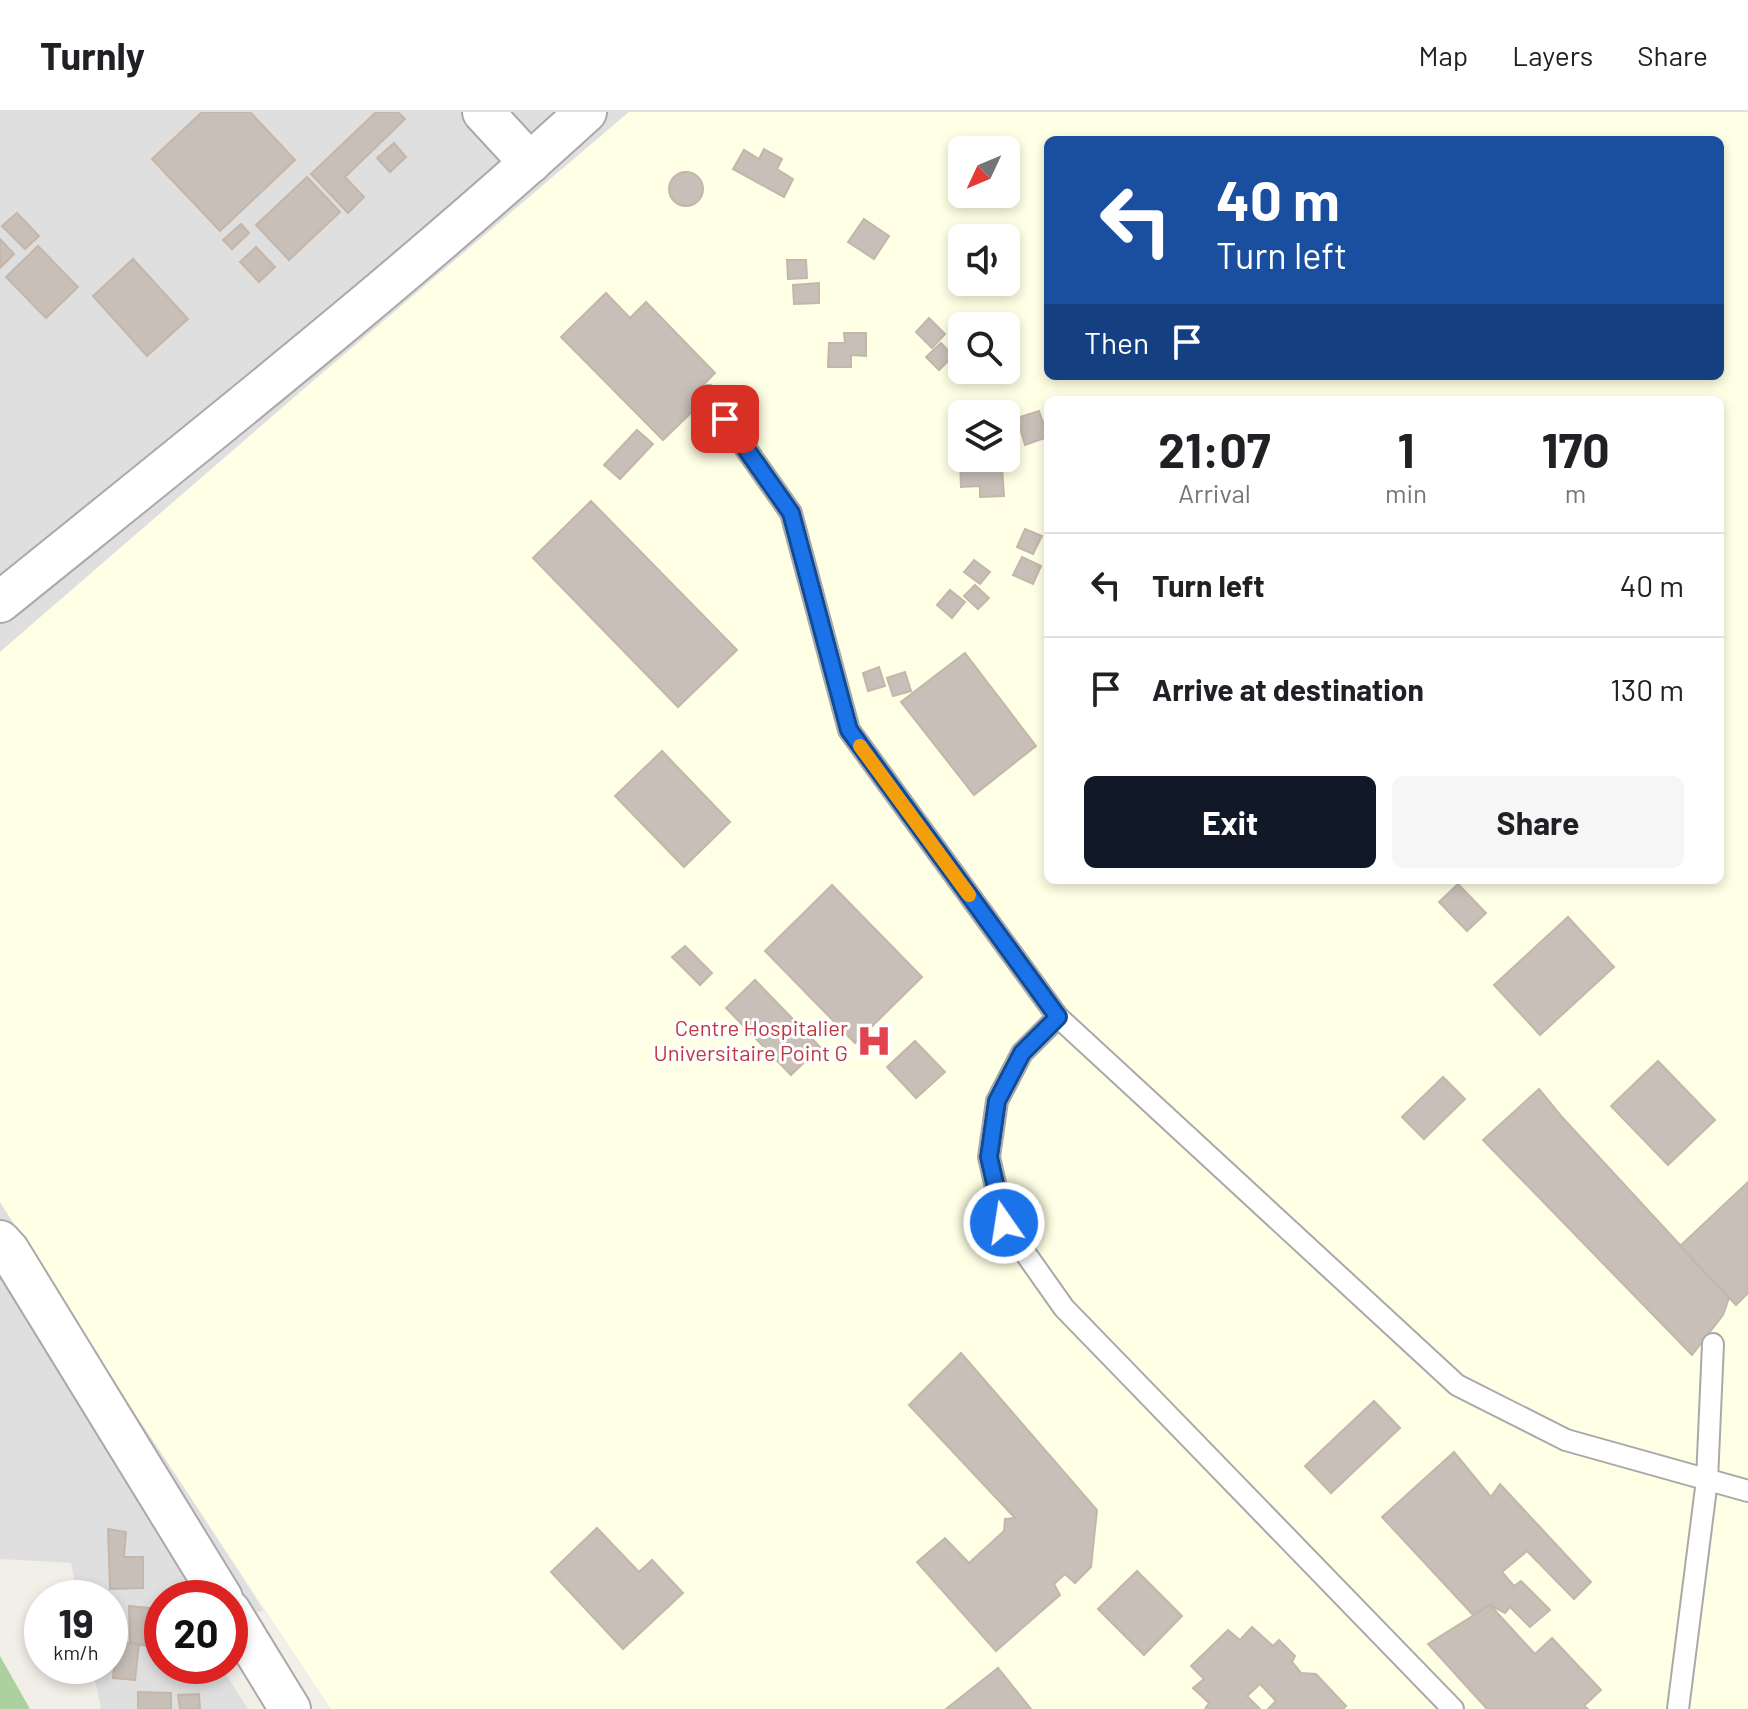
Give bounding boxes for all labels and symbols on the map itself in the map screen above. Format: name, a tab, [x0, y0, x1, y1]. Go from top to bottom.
north arrow	[948, 136, 1020, 208]
pin	[691, 385, 759, 453]
place label: Centre Hospitalier Universitaire Point G	[653, 1014, 848, 1065]
hospital icon: Centre Hospitalier Universitaire Point G	[855, 1022, 893, 1060]
position arrow	[962, 1181, 1046, 1265]
speed limit sign: 20	[144, 1580, 248, 1684]

